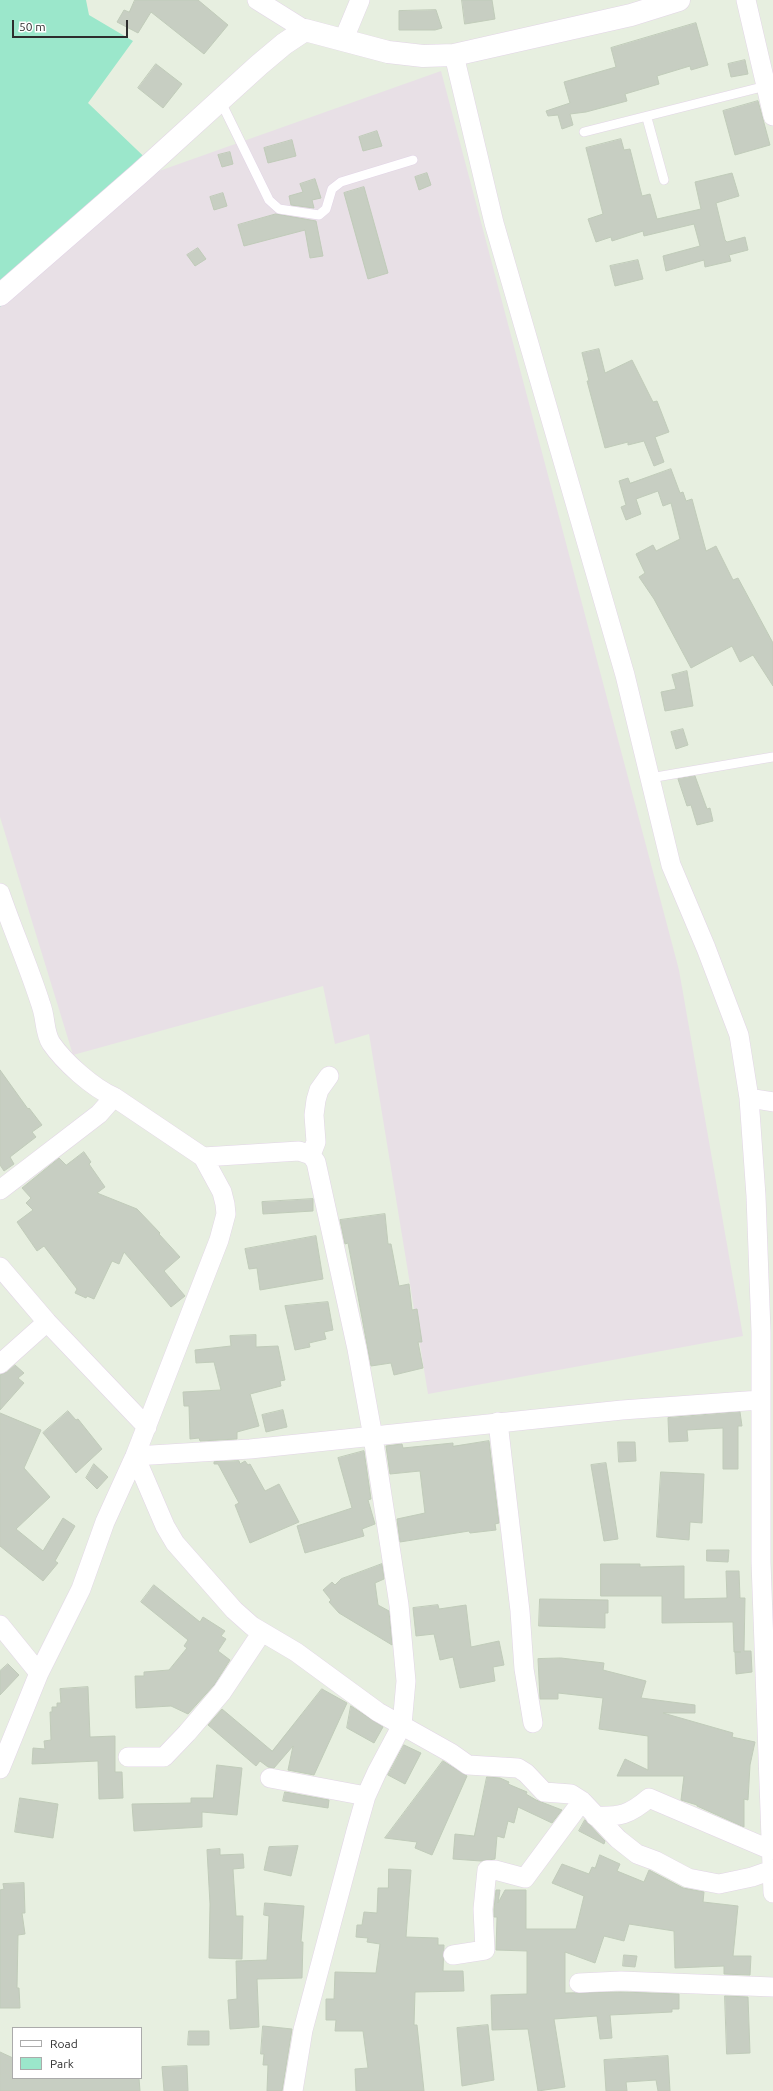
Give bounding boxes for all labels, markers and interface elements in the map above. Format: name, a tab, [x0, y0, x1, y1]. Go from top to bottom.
scale bar	[14, 12, 130, 38]
text: 50 m	[19, 20, 46, 33]
legend	[12, 2027, 142, 2079]
text: Road	[50, 2037, 78, 2050]
text: Park	[50, 2057, 74, 2070]

